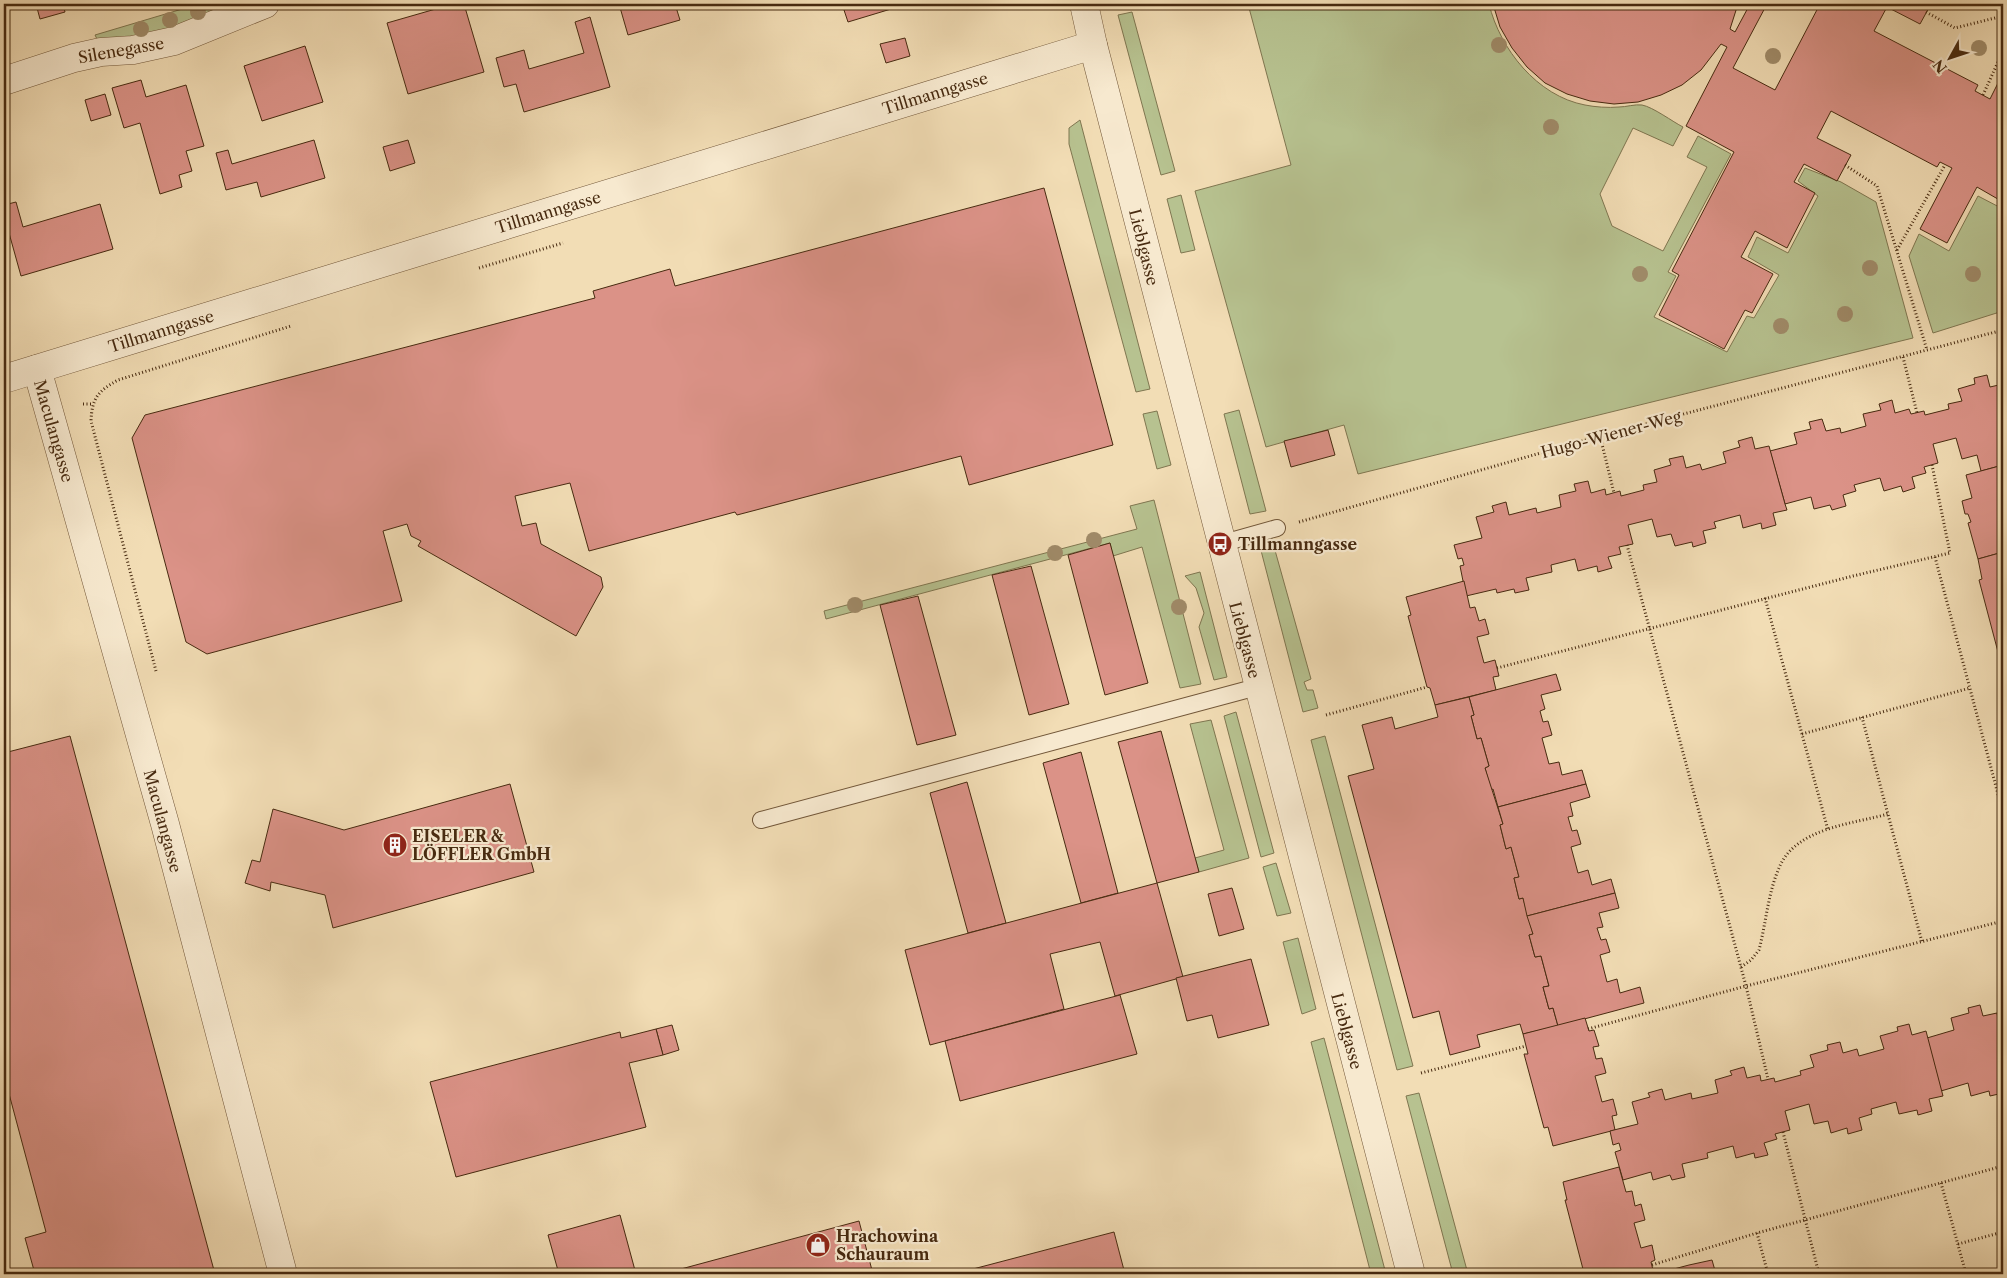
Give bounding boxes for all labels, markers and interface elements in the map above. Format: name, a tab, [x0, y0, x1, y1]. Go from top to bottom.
north arrow	[1924, 32, 1974, 82]
street label: Silenegasse	[76, 33, 166, 67]
text: N	[1929, 56, 1951, 77]
street label: Tillmanngasse	[880, 67, 990, 119]
street label: Tillmanngasse	[493, 186, 603, 238]
street label: Lieblgasse	[1125, 207, 1163, 288]
street label: Tillmanngasse	[106, 305, 216, 357]
street label: Maculangasse	[30, 377, 78, 485]
street label: Hugo-Wiener-Weg	[1539, 405, 1684, 462]
bus stop icon: Tillmanngasse	[1207, 531, 1233, 557]
place label: Tillmanngasse	[1238, 534, 1357, 554]
street label: Lieblgasse	[1225, 600, 1265, 681]
street label: Maculangasse	[140, 767, 186, 875]
place label: EISELER & LÖFFLER GmbH	[412, 826, 551, 864]
building icon: EISELER & LÖFFLER GmbH	[382, 832, 408, 858]
street label: Lieblgasse	[1327, 991, 1367, 1072]
place label: Hrachowina Schauraum	[836, 1226, 939, 1264]
shop icon: Hrachowina Schauraum	[805, 1232, 831, 1258]

